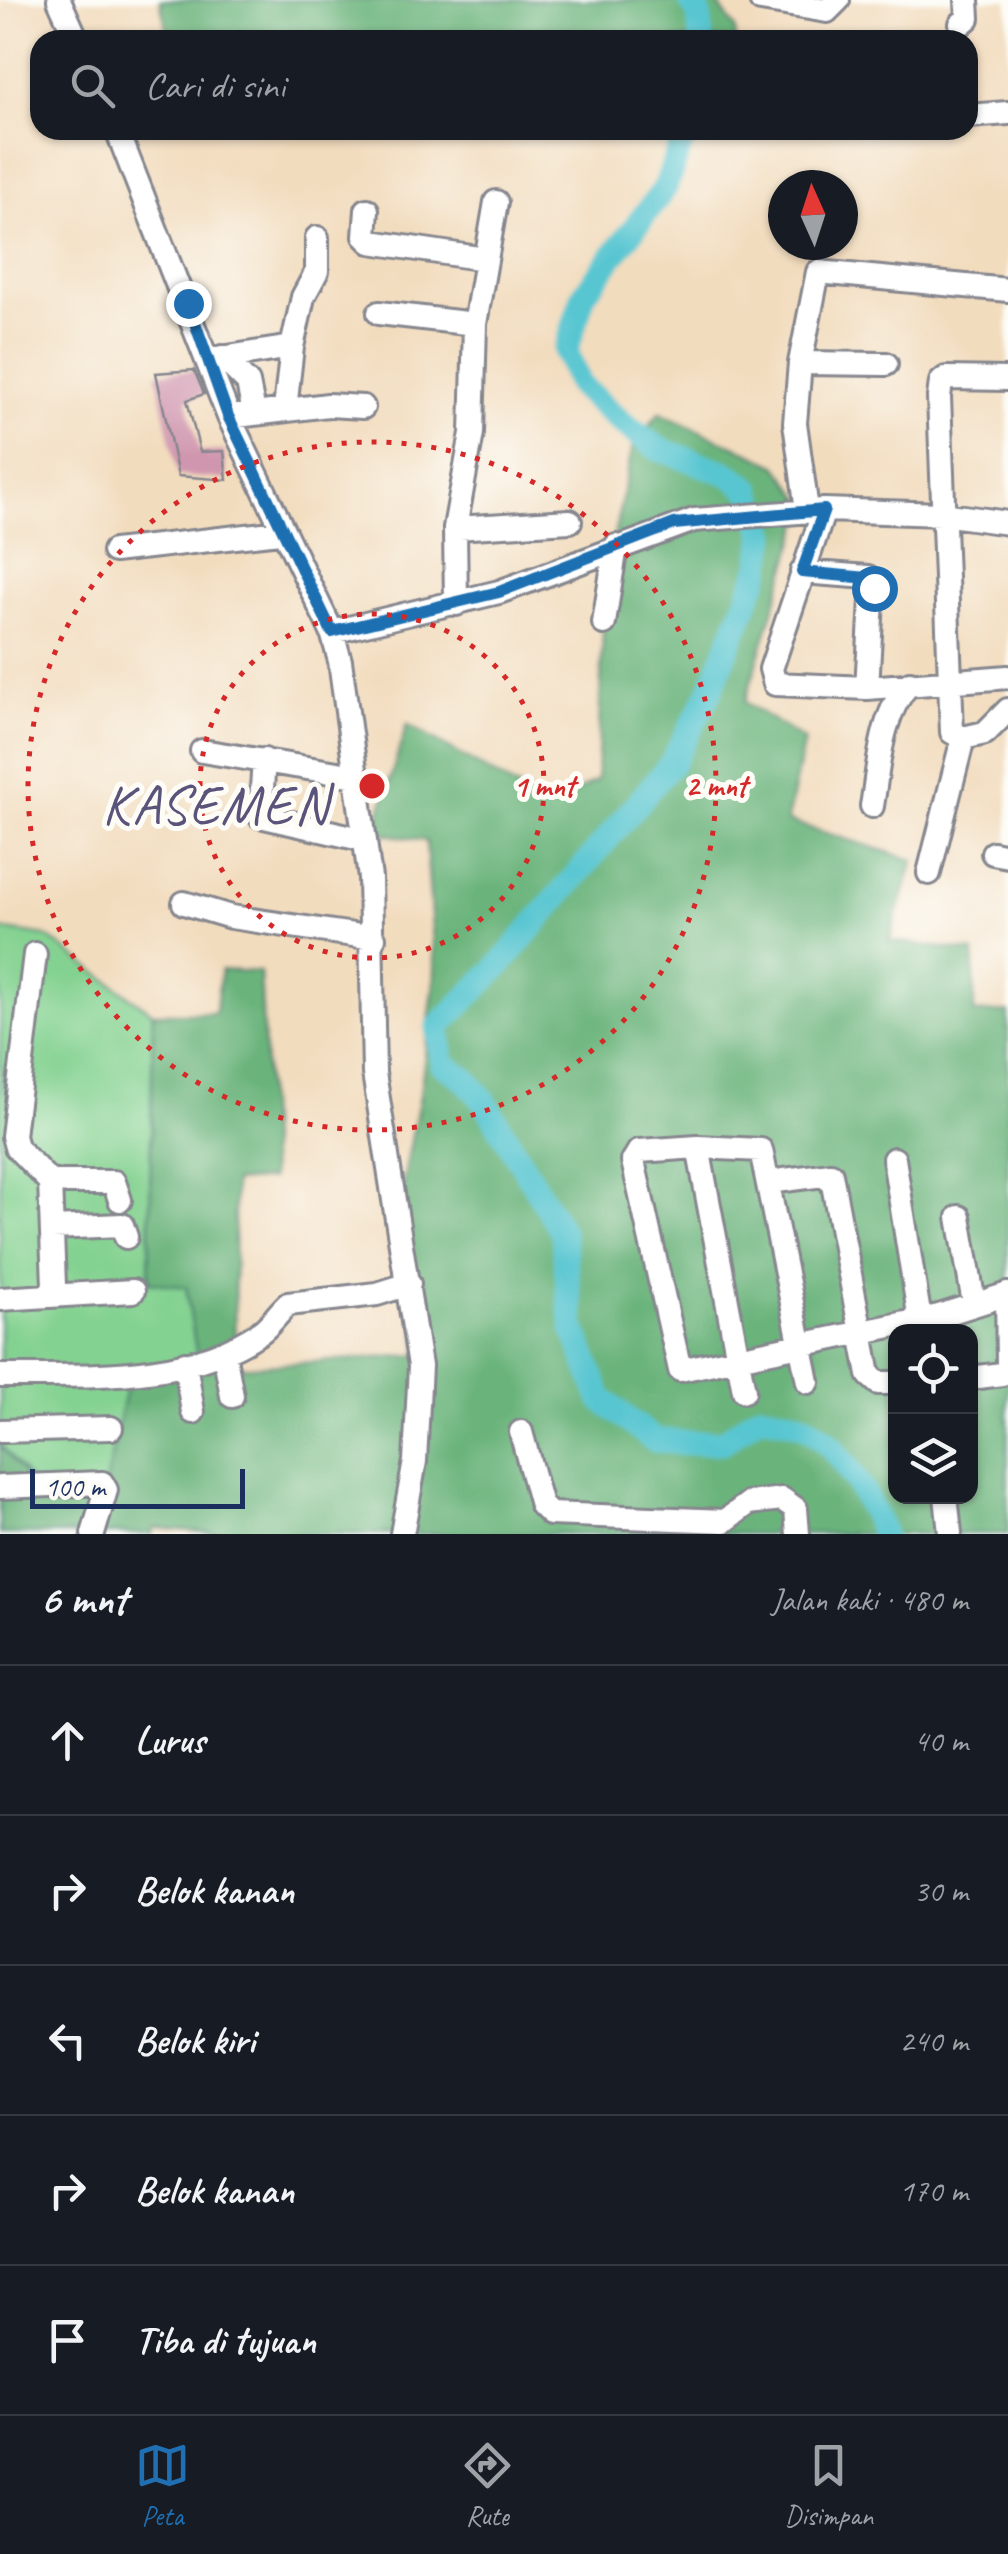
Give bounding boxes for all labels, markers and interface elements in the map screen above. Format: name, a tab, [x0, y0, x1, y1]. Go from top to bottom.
search box	[30, 30, 978, 140]
icon: search	[65, 58, 120, 113]
text: Cari di sini	[145, 62, 285, 109]
north arrow	[768, 170, 858, 260]
route end	[166, 281, 212, 327]
route start	[852, 566, 898, 612]
text: 1 mnt	[513, 767, 580, 805]
text: 2 mnt	[685, 767, 752, 805]
centre of rings	[354, 768, 390, 804]
district label: KASEMEN	[102, 770, 335, 840]
map controls	[888, 1324, 978, 1504]
button: locate	[888, 1324, 978, 1414]
button: layers	[888, 1414, 978, 1504]
scale bar	[30, 1464, 245, 1508]
text: 100 m	[45, 1469, 105, 1504]
text: 6 mnt	[40, 1573, 127, 1626]
text: Jalan kaki · 480 m	[771, 1579, 968, 1620]
icon: ahead	[40, 1713, 95, 1768]
text: Lurus	[135, 1717, 205, 1764]
text: 40 m	[914, 1720, 968, 1761]
icon: right	[40, 1863, 95, 1918]
text: Belok kanan	[135, 1867, 294, 1914]
text: 30 m	[914, 1870, 968, 1911]
icon: left	[40, 2013, 95, 2068]
text: Belok kiri	[135, 2017, 255, 2064]
text: 240 m	[899, 2020, 968, 2061]
icon: right	[40, 2163, 95, 2218]
text: Belok kanan	[135, 2167, 294, 2214]
text: 170 m	[899, 2170, 968, 2211]
icon: arrive	[40, 2313, 95, 2368]
text: Tiba di tujuan	[135, 2317, 316, 2364]
tab: Peta	[135, 2438, 190, 2533]
tab: Rute	[460, 2438, 515, 2533]
tab: Disimpan	[785, 2438, 873, 2533]

